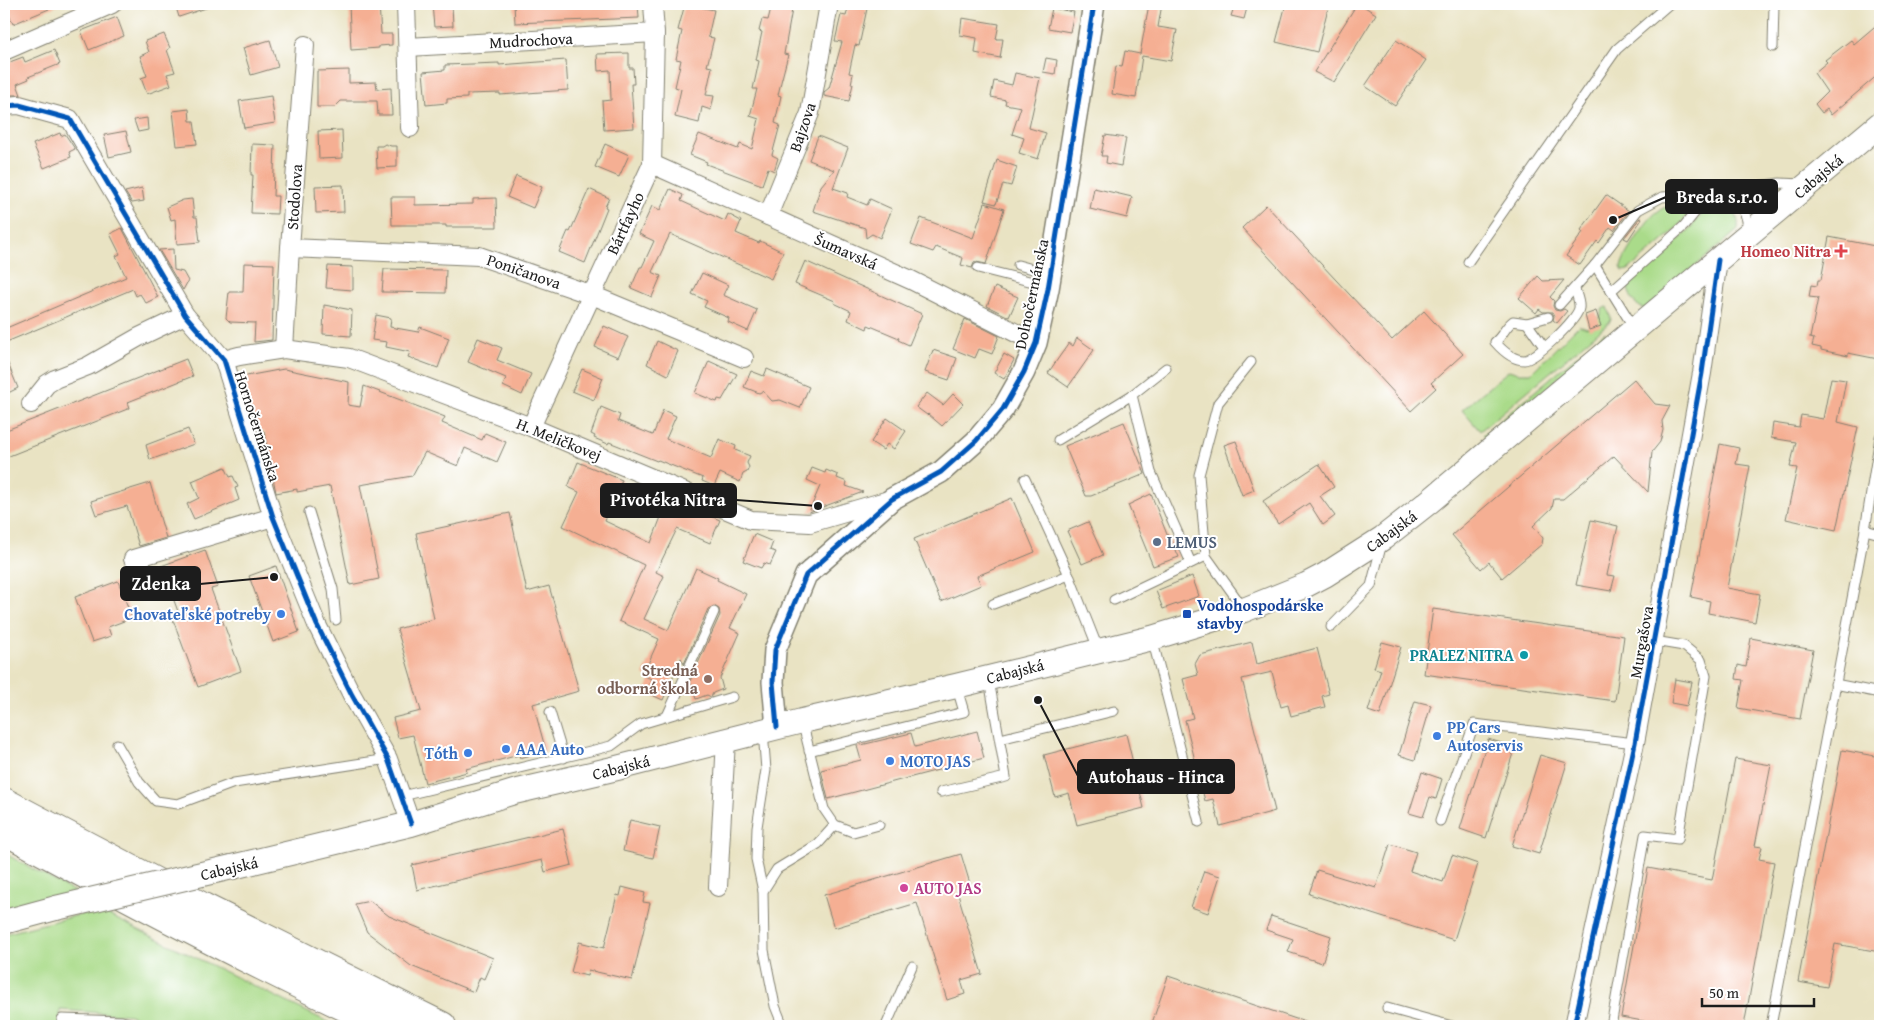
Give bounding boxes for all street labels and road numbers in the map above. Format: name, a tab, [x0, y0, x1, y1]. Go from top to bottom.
street label: Mudrochova	[489, 26, 574, 54]
street label: Bajzova	[782, 99, 822, 155]
street label: Cabajská	[1788, 148, 1848, 204]
street label: Stodolova	[280, 163, 308, 231]
street label: Bártfayho	[600, 188, 650, 258]
street label: Šumavská	[811, 226, 882, 276]
street label: Dolnočermánska	[1008, 236, 1055, 351]
street label: Poničanova	[484, 247, 565, 295]
street label: Hornočermánska	[229, 367, 287, 485]
street label: H. Meličkovej	[513, 411, 605, 467]
street label: Cabajská	[1360, 504, 1422, 558]
street label: Murgašova	[1623, 603, 1659, 680]
street label: Cabajská	[984, 652, 1047, 690]
street label: Cabajská	[590, 748, 653, 786]
street label: Cabajská	[198, 850, 261, 886]

